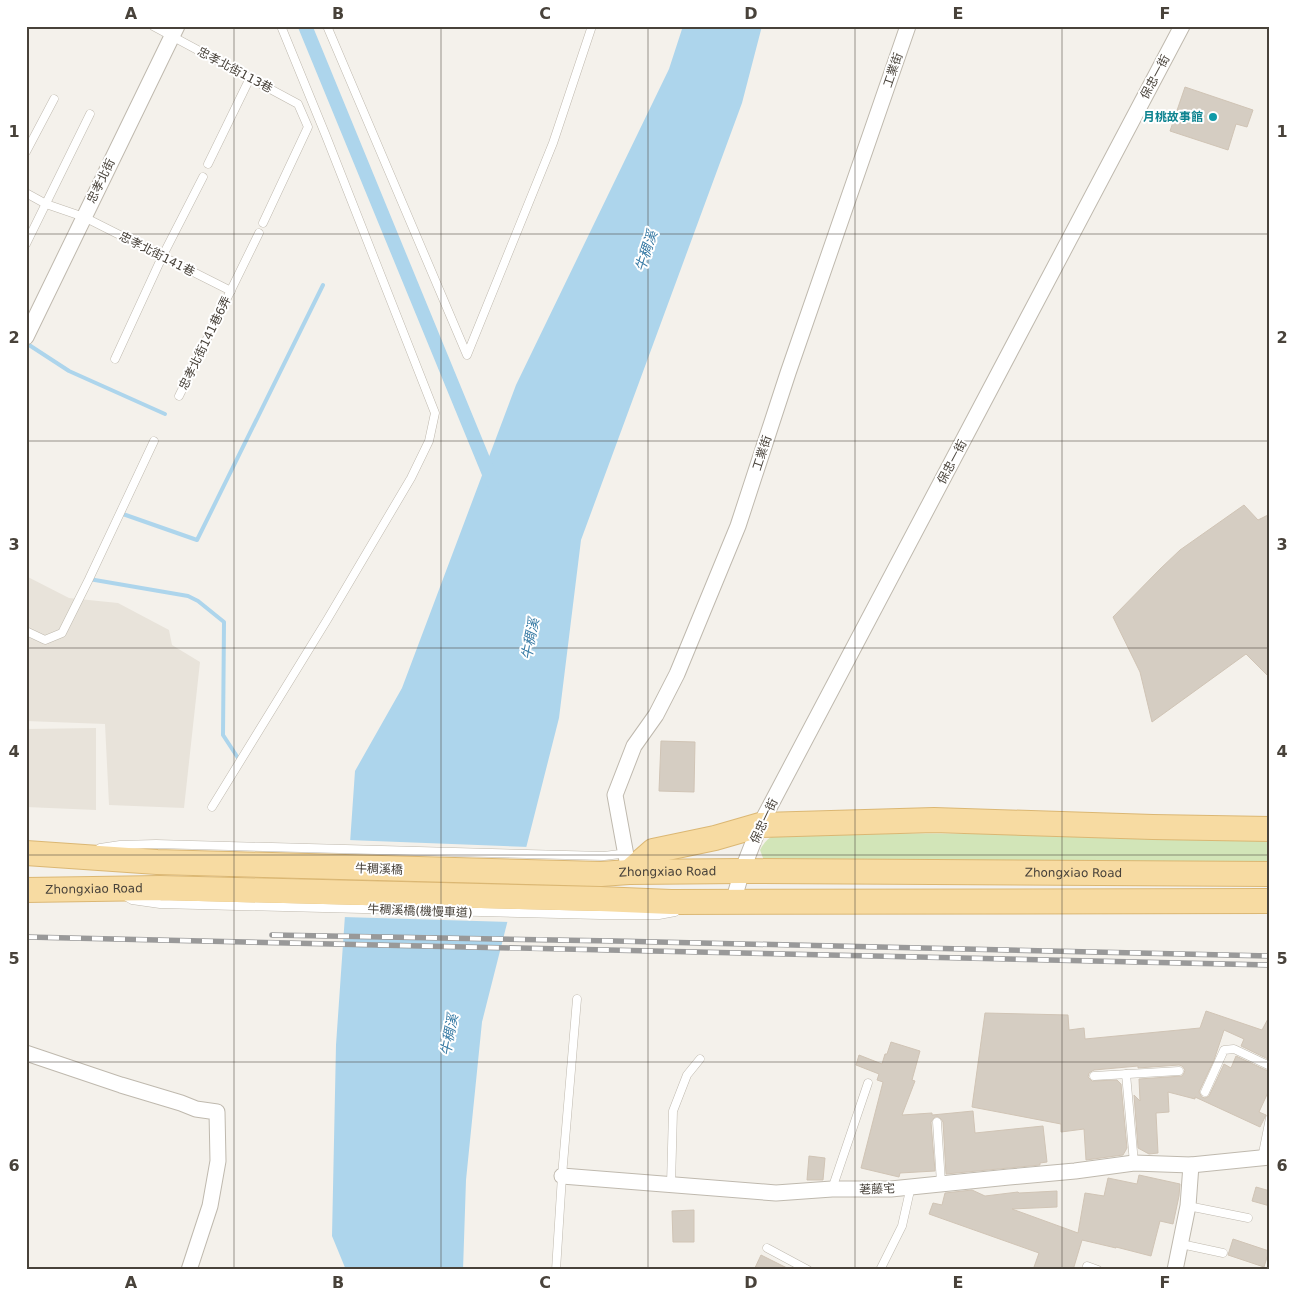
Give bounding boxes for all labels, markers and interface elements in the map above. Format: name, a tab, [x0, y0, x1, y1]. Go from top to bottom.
text: A	[125, 4, 138, 23]
text: B	[332, 4, 344, 23]
text: C	[539, 4, 551, 23]
text: D	[744, 4, 758, 23]
text: E	[953, 4, 963, 23]
text: F	[1160, 4, 1170, 23]
street label: 忠孝北街113巷	[195, 44, 275, 96]
street label: 工業街	[881, 51, 905, 89]
street label: 保忠一街	[1138, 53, 1172, 101]
place label: 月桃故事館	[1143, 110, 1203, 124]
marker: 月桃故事館	[1207, 111, 1219, 123]
text: 1	[8, 122, 20, 141]
text: 1	[1276, 122, 1288, 141]
street label: 忠孝北街	[84, 156, 118, 206]
water label: 牛稠溪	[632, 227, 661, 273]
street label: 忠孝北街141巷	[117, 229, 197, 279]
street label: 忠孝北街141巷6弄	[176, 294, 234, 392]
text: 2	[8, 328, 20, 347]
text: 2	[1276, 328, 1288, 347]
street label: 工業街	[750, 434, 774, 472]
street label: 保忠一街	[935, 438, 969, 486]
text: 3	[8, 535, 20, 554]
text: 3	[1276, 535, 1288, 554]
water label: 牛稠溪	[518, 615, 542, 661]
text: 4	[8, 742, 20, 761]
text: 4	[1276, 742, 1288, 761]
street label: 保忠一街	[748, 796, 780, 846]
street label: 牛稠溪橋	[355, 861, 403, 877]
street label: Zhongxiao Road	[618, 864, 716, 880]
street label: Zhongxiao Road	[1025, 866, 1122, 880]
street label: Zhongxiao Road	[45, 881, 143, 897]
street label: 牛稠溪橋(機慢車道)	[367, 902, 473, 920]
text: 5	[8, 949, 20, 968]
text: 5	[1276, 949, 1288, 968]
water label: 牛稠溪	[437, 1011, 461, 1057]
text: 6	[8, 1156, 20, 1175]
text: 6	[1276, 1156, 1288, 1175]
street label: 荖藤宅	[859, 1181, 895, 1197]
text: A	[125, 1273, 138, 1292]
text: B	[332, 1273, 344, 1292]
text: C	[539, 1273, 551, 1292]
text: D	[744, 1273, 758, 1292]
text: E	[953, 1273, 963, 1292]
text: F	[1160, 1273, 1170, 1292]

